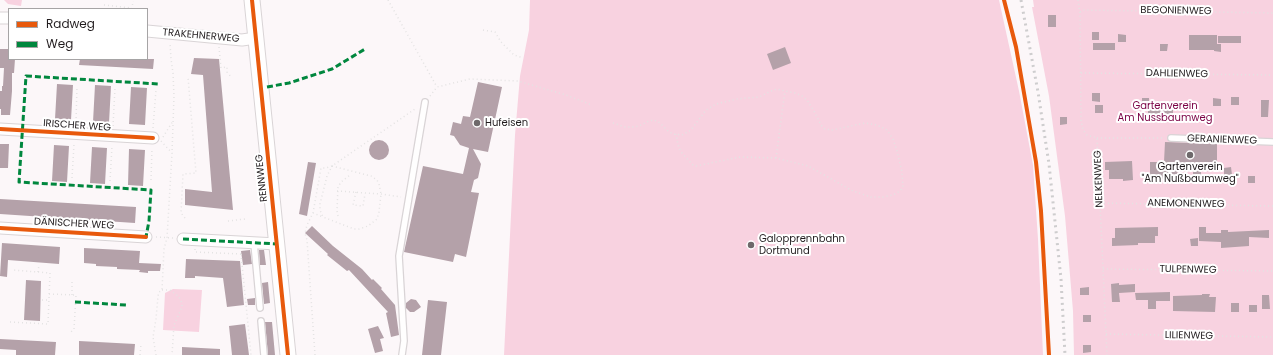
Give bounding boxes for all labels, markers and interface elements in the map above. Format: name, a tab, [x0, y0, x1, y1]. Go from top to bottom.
street label: BEGONIENWEG	[1140, 4, 1212, 18]
legend	[8, 8, 148, 60]
text: Radweg	[46, 15, 95, 32]
street label: TRAKEHNERWEG	[162, 27, 240, 45]
text: Weg	[46, 35, 73, 52]
street label: DAHLIENWEG	[1146, 67, 1208, 81]
park label: Gartenverein Am Nussbaumweg	[1118, 100, 1212, 124]
place label: Hufeisen	[485, 117, 528, 129]
street label: IRISCHER WEG	[43, 118, 111, 134]
marker: Hufeisen	[472, 118, 482, 128]
street label: GERANIENWEG	[1187, 133, 1257, 147]
street label: NELKENWEG	[1092, 150, 1106, 208]
marker: Gartenverein "Am Nußbaumweg"	[1185, 150, 1195, 160]
street label: RENNWEG	[254, 154, 270, 202]
place label: Gartenverein "Am Nußbaumweg"	[1141, 161, 1239, 184]
street label: ANEMONENWEG	[1147, 197, 1225, 211]
street label: DÄNISCHER WEG	[34, 216, 114, 232]
place label: Galopprennbahn Dortmund	[759, 233, 845, 256]
marker: Galopprennbahn Dortmund	[746, 240, 756, 250]
street label: TULPENWEG	[1159, 264, 1217, 276]
street label: LILIENWEG	[1165, 330, 1213, 342]

